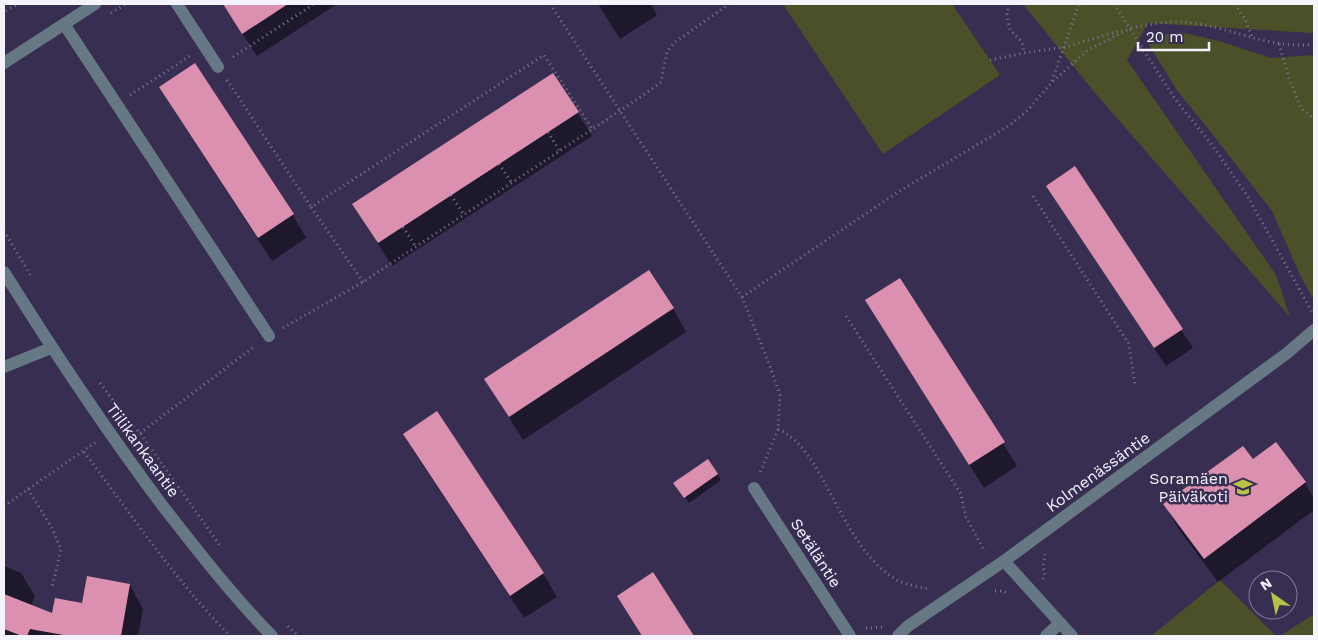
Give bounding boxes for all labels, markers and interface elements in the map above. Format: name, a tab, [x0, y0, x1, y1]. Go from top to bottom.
scale bar	[1138, 20, 1209, 52]
text: 20 m	[1146, 28, 1184, 46]
street label: Tiilikankaantie	[102, 399, 184, 501]
street label: Kolmenässäntie	[1042, 428, 1154, 516]
place label: Soramäen Päiväkoti	[1149, 469, 1228, 506]
school or university icon: Soramäen Päiväkoti	[1232, 476, 1254, 498]
street label: Setäläntie	[787, 515, 845, 591]
north arrow	[1248, 570, 1298, 620]
text: N	[1257, 575, 1275, 594]

